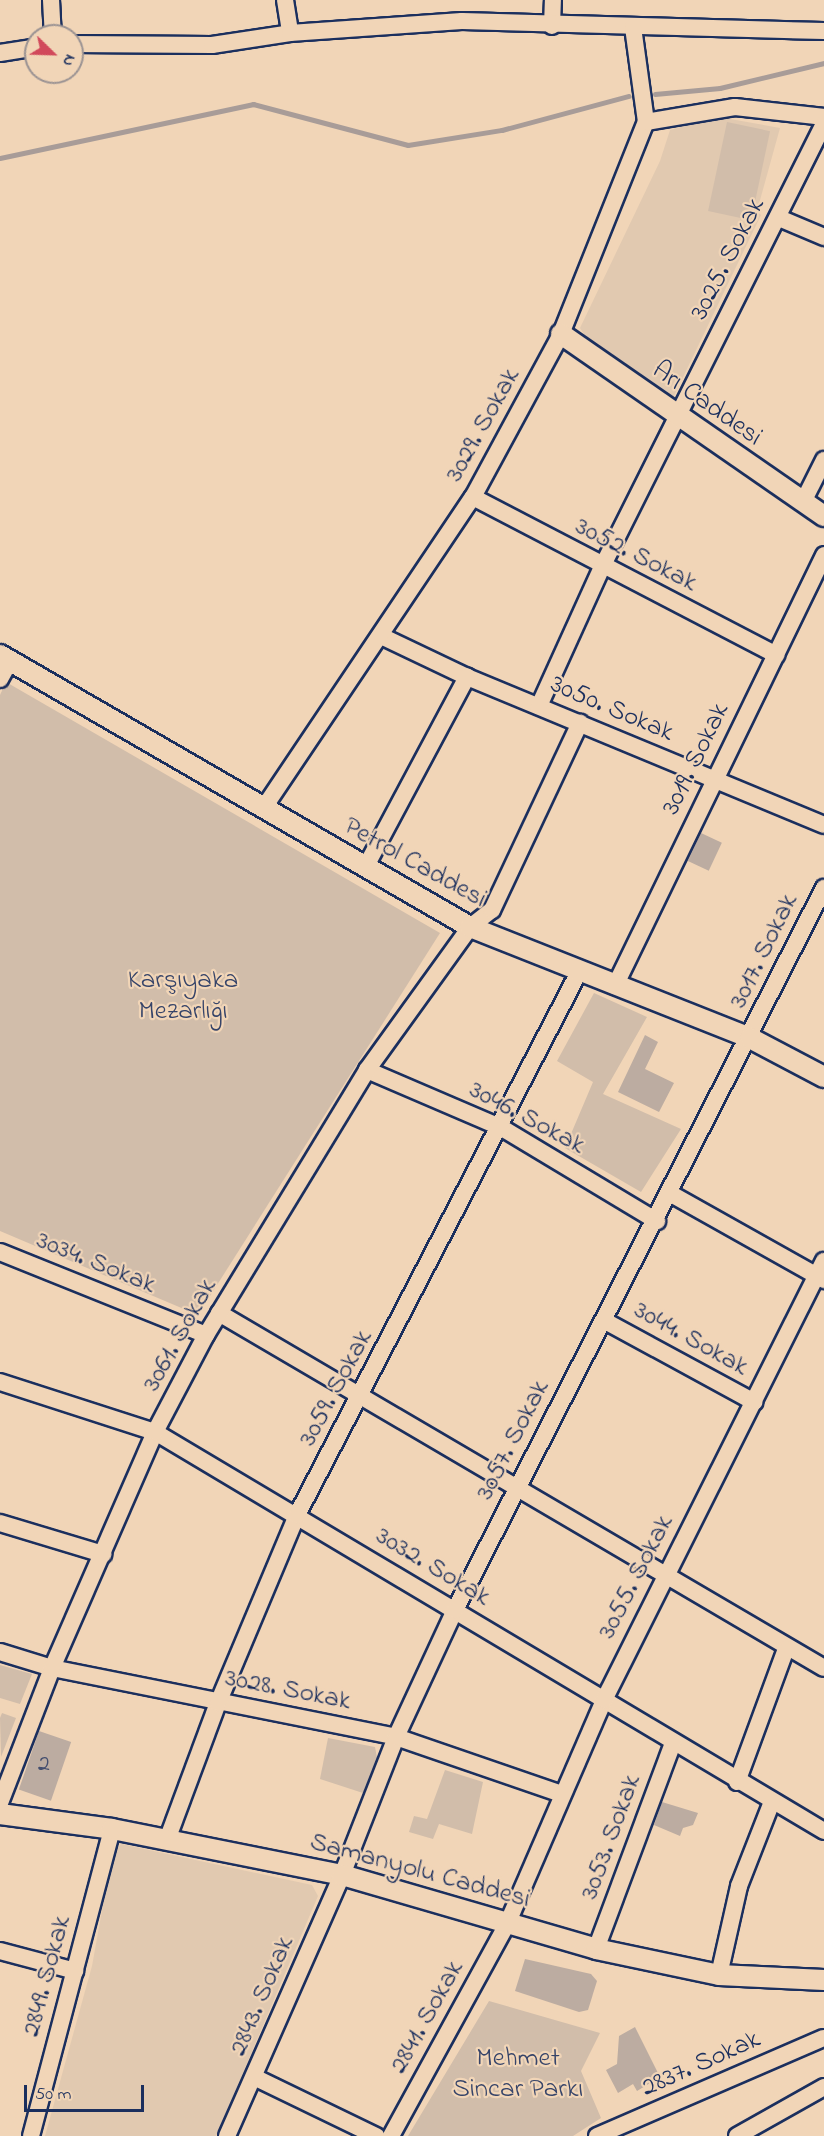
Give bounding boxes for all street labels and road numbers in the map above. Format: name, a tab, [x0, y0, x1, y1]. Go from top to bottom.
street label: 3025. Sokak	[683, 193, 773, 325]
street label: Arı Caddesi	[646, 354, 768, 454]
street label: 3029. Sokak	[438, 362, 528, 488]
street label: 3052. Sokak	[570, 510, 702, 600]
street label: 3050. Sokak	[545, 668, 679, 750]
street label: 3019. Sokak	[655, 698, 737, 820]
street label: Petrol Caddesi	[338, 810, 492, 916]
street label: 3017. Sokak	[722, 888, 806, 1014]
street label: 3046. Sokak	[463, 1074, 591, 1162]
street label: 3034. Sokak	[31, 1224, 161, 1302]
street label: 3061. Sokak	[136, 1273, 224, 1397]
street label: 3044. Sokak	[628, 1294, 754, 1384]
street label: 3059. Sokak	[292, 1324, 380, 1452]
street label: 3057. Sokak	[469, 1375, 557, 1505]
street label: 3055. Sokak	[591, 1510, 681, 1644]
street label: 3032. Sokak	[370, 1520, 496, 1614]
street label: 3028. Sokak	[222, 1662, 354, 1718]
street label: 3053. Sokak	[573, 1770, 649, 1904]
street label: Samanyolu Caddesi	[306, 1826, 534, 1916]
street label: 2849. Sokak	[15, 1912, 79, 2040]
street label: 2843. Sokak	[222, 1931, 302, 2061]
street label: 2841. Sokak	[383, 1955, 471, 2079]
street label: 2837. Sokak	[636, 2023, 766, 2105]

